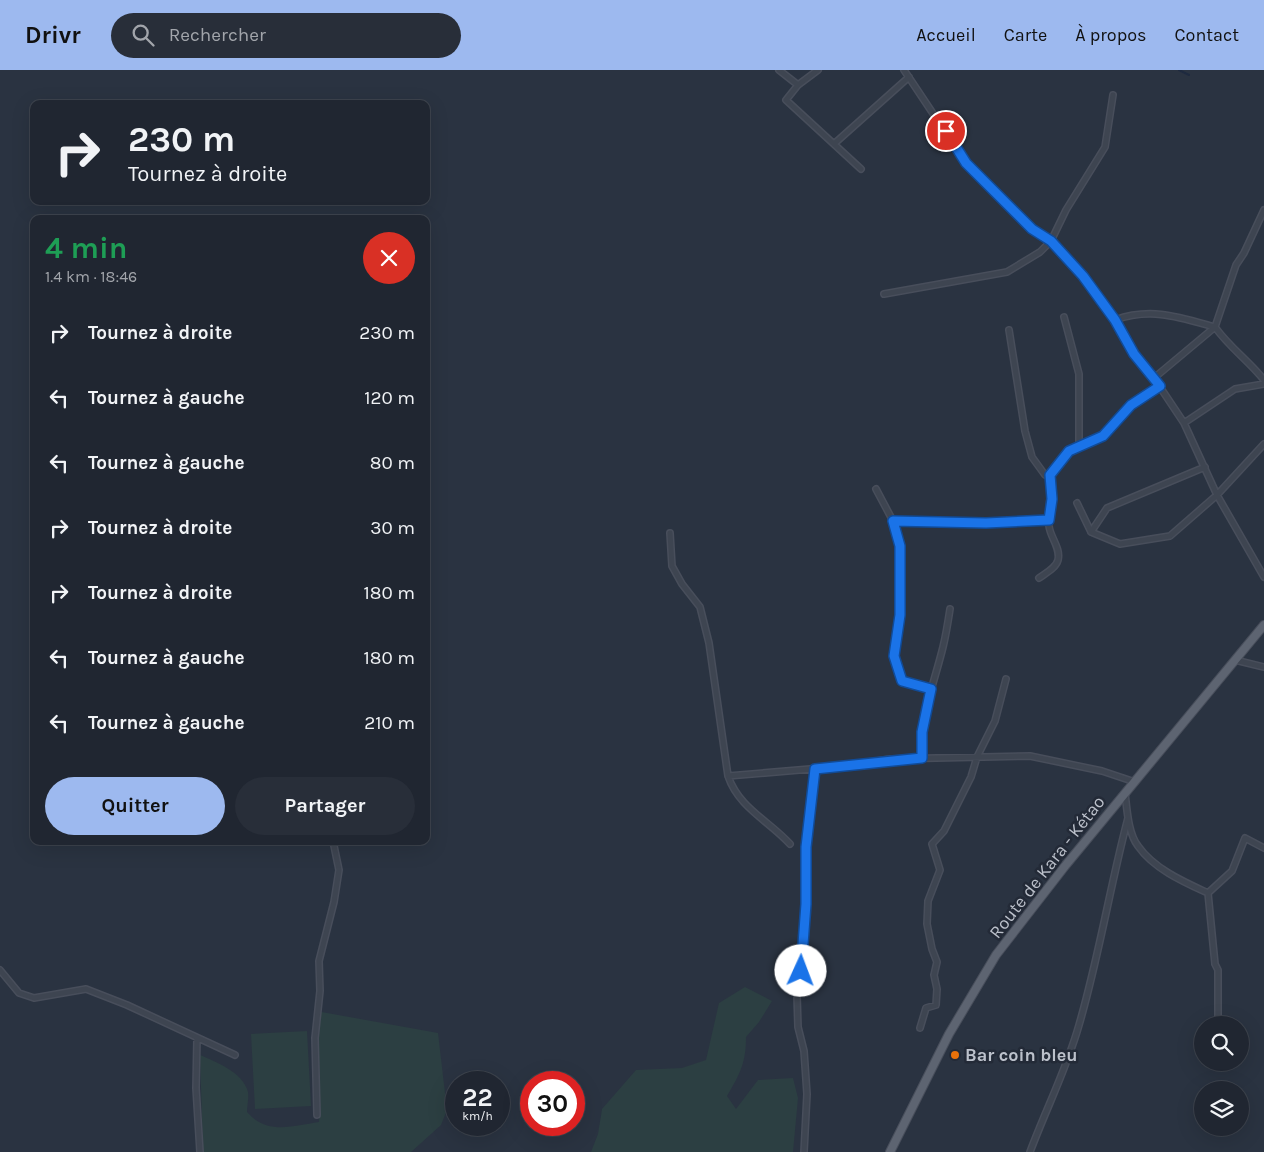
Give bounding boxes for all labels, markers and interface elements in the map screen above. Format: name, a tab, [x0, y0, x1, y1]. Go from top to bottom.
search box	[111, 13, 461, 58]
text: Drivr	[25, 21, 81, 49]
icon: search	[129, 21, 157, 49]
text: Rechercher	[169, 24, 266, 46]
text: Accueil	[916, 24, 976, 46]
text: Carte	[1004, 24, 1047, 46]
text: À propos	[1075, 24, 1147, 46]
text: Contact	[1175, 24, 1239, 46]
pin	[925, 110, 967, 152]
icon: arrive	[932, 117, 960, 145]
text: 230 m	[128, 119, 235, 160]
icon: right	[45, 120, 110, 185]
text: Tournez à droite	[128, 161, 287, 187]
text: 4 min	[45, 230, 127, 266]
button: close	[363, 232, 415, 284]
text: 1.4 km · 18:46	[45, 267, 137, 286]
icon: right	[45, 319, 73, 347]
text: Tournez à droite	[88, 322, 232, 344]
text: 230 m	[359, 322, 415, 344]
icon: left	[45, 384, 73, 412]
text: Tournez à gauche	[88, 387, 245, 409]
text: 120 m	[364, 387, 415, 409]
icon: left	[45, 449, 73, 477]
text: Tournez à gauche	[88, 452, 245, 474]
text: 80 m	[370, 452, 415, 474]
icon: right	[45, 514, 73, 542]
text: Tournez à droite	[88, 517, 232, 539]
text: 30 m	[370, 517, 415, 539]
icon: right	[45, 579, 73, 607]
text: Tournez à droite	[88, 582, 232, 604]
text: 180 m	[363, 582, 415, 604]
icon: left	[45, 644, 73, 672]
text: Tournez à gauche	[88, 647, 245, 669]
text: 180 m	[363, 647, 415, 669]
icon: left	[45, 709, 73, 737]
text: Tournez à gauche	[88, 712, 245, 734]
text: 210 m	[364, 712, 415, 734]
button: Quitter	[45, 777, 225, 835]
button: Partager	[235, 777, 415, 835]
street label: Route de Kara - Kétao	[984, 791, 1110, 943]
position arrow	[774, 944, 826, 996]
map controls	[1194, 1016, 1249, 1136]
button: search	[1194, 1016, 1249, 1071]
place label: Bar coin bleu	[965, 1044, 1078, 1066]
marker: Bar coin bleu	[949, 1049, 961, 1061]
speed limit sign: 30	[520, 1071, 585, 1136]
button: layers	[1194, 1081, 1249, 1136]
text: 22	[462, 1083, 493, 1112]
text: km/h	[462, 1109, 493, 1123]

